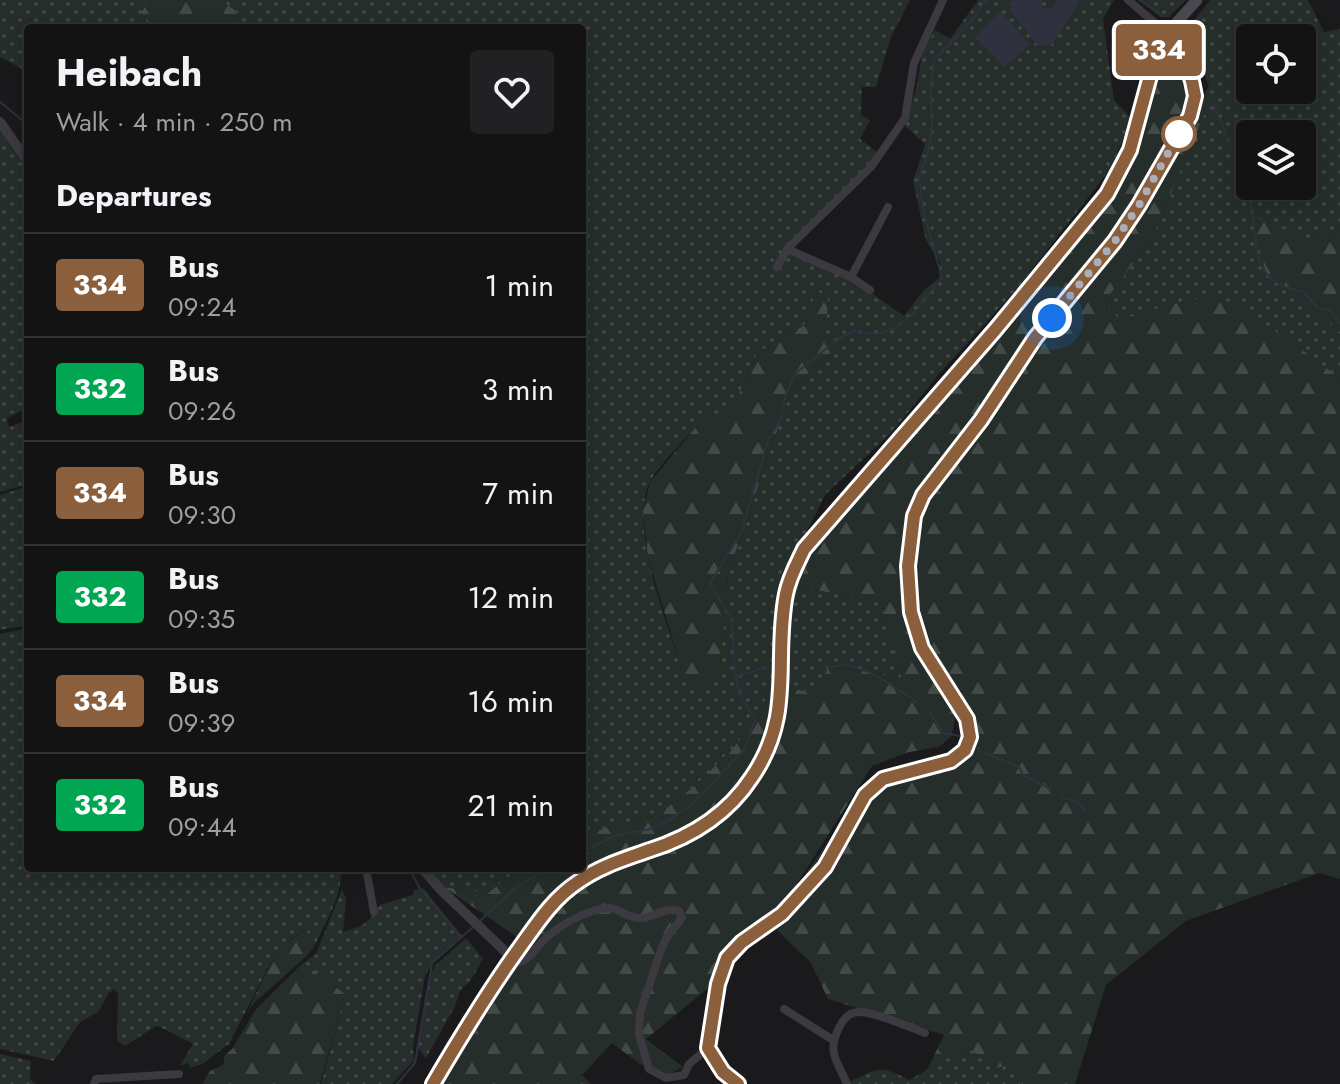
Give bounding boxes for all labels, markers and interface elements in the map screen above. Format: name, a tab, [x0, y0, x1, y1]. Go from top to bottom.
line badge: 334	[1113, 24, 1205, 76]
map controls	[1236, 24, 1316, 200]
button: locate	[1236, 24, 1316, 104]
text: 334	[1132, 29, 1186, 70]
text: Heibach	[56, 45, 202, 100]
button: heart	[470, 50, 554, 134]
text: Walk · 4 min · 250 m	[56, 103, 293, 141]
unlabelled marker	[1162, 117, 1196, 151]
button: layers	[1236, 120, 1316, 200]
text: Departures	[56, 174, 212, 217]
text: Bus	[168, 245, 219, 288]
text: 334	[73, 264, 127, 305]
text: 1 min	[485, 264, 554, 307]
text: 09:24	[168, 288, 236, 326]
your location	[1032, 298, 1072, 338]
text: Bus	[168, 349, 219, 392]
text: 332	[73, 368, 127, 409]
text: 3 min	[482, 368, 554, 411]
text: 09:26	[168, 392, 236, 430]
text: Bus	[168, 453, 219, 496]
text: 334	[73, 472, 127, 513]
text: 7 min	[482, 472, 554, 515]
text: 09:30	[168, 496, 236, 534]
text: Bus	[168, 557, 219, 600]
text: 332	[73, 576, 127, 617]
text: 12 min	[467, 576, 554, 619]
text: 09:35	[168, 600, 235, 638]
text: Bus	[168, 661, 219, 704]
text: 334	[73, 680, 127, 721]
text: 16 min	[467, 680, 554, 723]
text: 09:39	[168, 704, 236, 742]
text: Bus	[168, 765, 219, 808]
text: 332	[73, 784, 127, 825]
text: 21 min	[467, 784, 554, 827]
text: 09:44	[168, 808, 237, 846]

